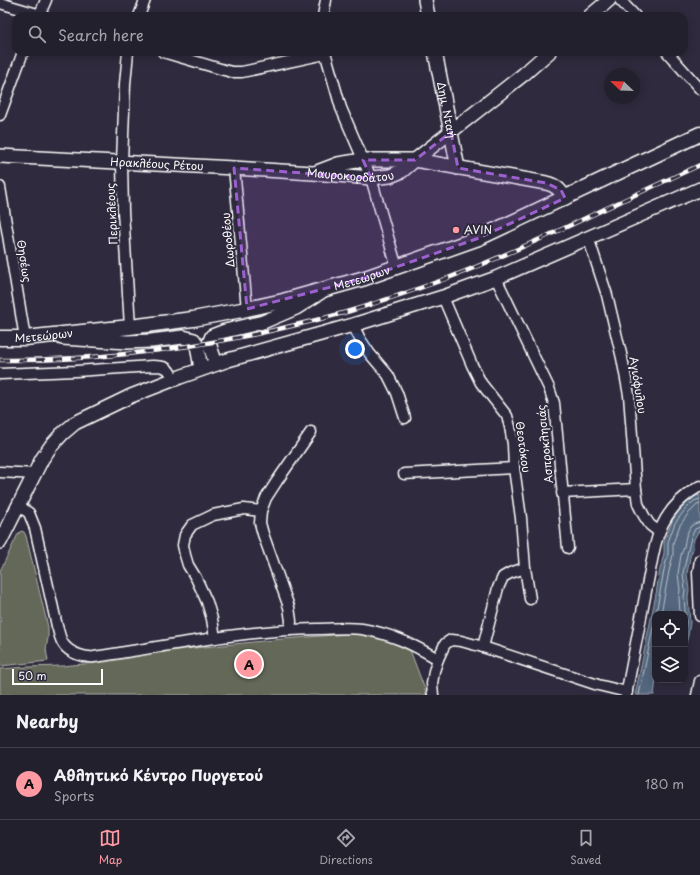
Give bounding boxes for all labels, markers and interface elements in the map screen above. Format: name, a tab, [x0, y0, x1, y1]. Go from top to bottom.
search box	[12, 12, 688, 56]
icon: search	[26, 23, 48, 45]
text: Search here	[58, 23, 144, 46]
north arrow	[604, 68, 640, 104]
street label: Δημ. Νταή	[433, 80, 461, 139]
street label: Ηρακλέους Ρέτου	[110, 153, 204, 174]
street label: Μαυροκορδάτου	[306, 164, 397, 186]
street label: Περικλέους	[101, 182, 122, 246]
street label: Δωροθέου	[217, 212, 238, 268]
place label: AVIN	[464, 221, 492, 238]
marker: AVIN	[451, 225, 461, 235]
street label: Θησέως	[13, 238, 36, 284]
street label: Μετεώρων	[332, 261, 392, 294]
street label: Μετεώρων	[15, 324, 74, 346]
your location	[345, 339, 365, 359]
street label: Αγιόφυλου	[626, 355, 651, 415]
street label: Ασπροκλησιάς	[532, 404, 557, 484]
street label: Θεοτόκου	[511, 420, 535, 474]
map controls	[652, 611, 688, 683]
button: locate	[652, 611, 688, 647]
button: layers	[652, 647, 688, 683]
pin: A	[236, 649, 262, 679]
scale bar	[12, 667, 103, 686]
text: 50 m	[18, 667, 47, 684]
text: Nearby	[16, 708, 78, 734]
text: Αθλητικό Κέντρο Πυργετού	[54, 763, 263, 786]
text: A	[24, 774, 34, 793]
text: 180 m	[645, 774, 684, 793]
text: Sports	[54, 786, 94, 805]
tab: Map	[99, 827, 122, 868]
tab: Directions	[319, 827, 373, 868]
tab: Saved	[570, 827, 601, 868]

